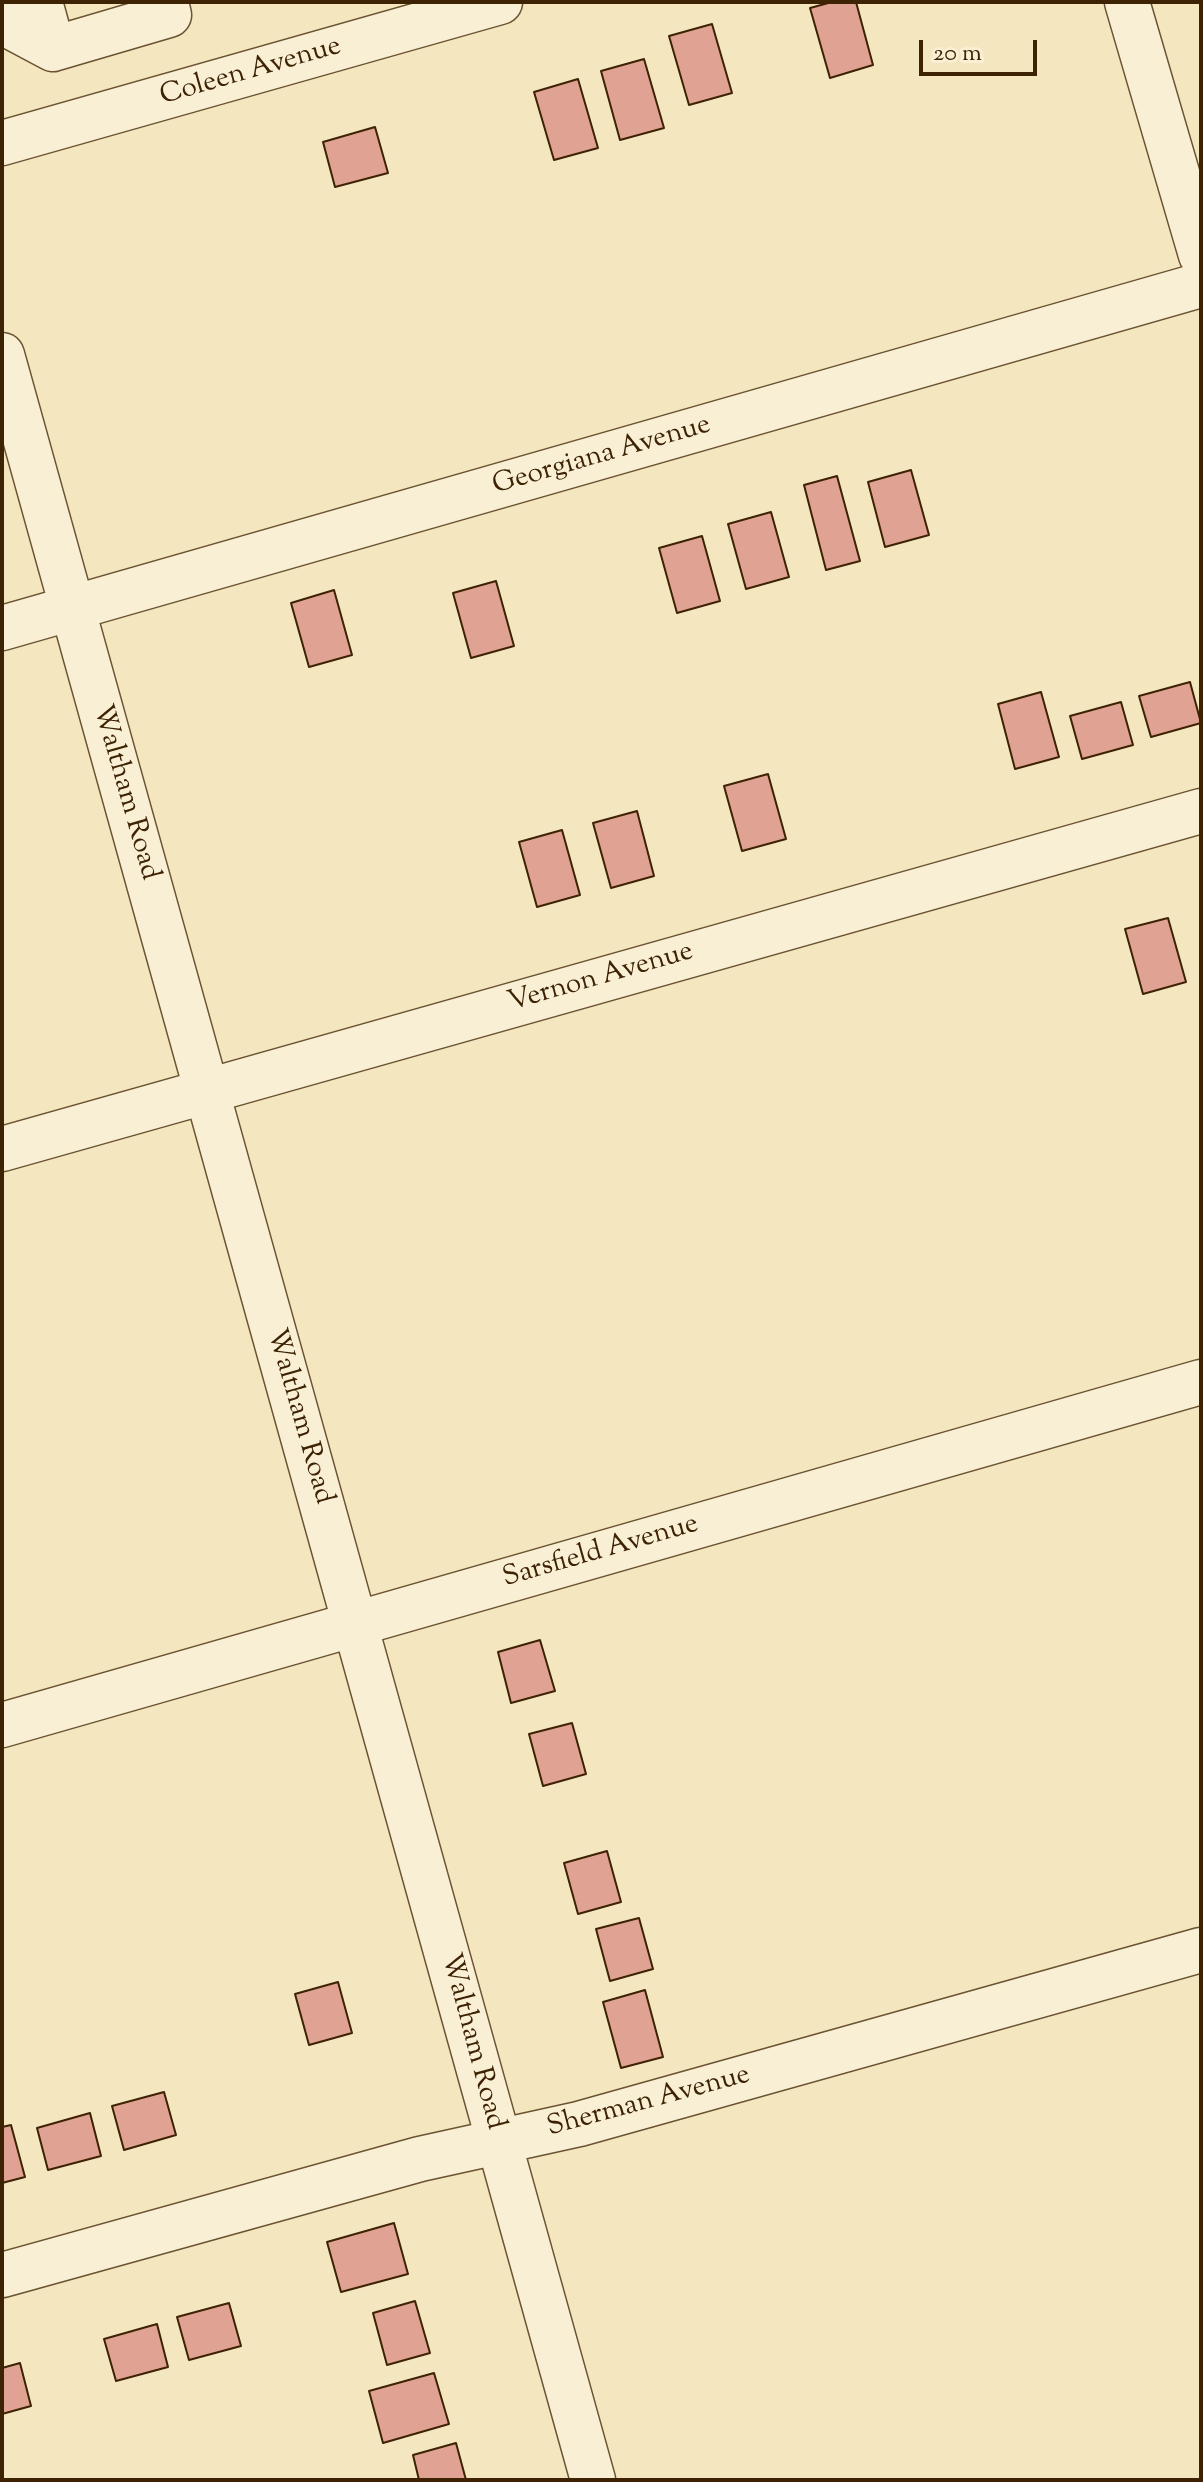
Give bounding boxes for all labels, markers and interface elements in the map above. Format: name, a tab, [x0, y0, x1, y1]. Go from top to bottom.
scale bar	[923, 24, 1041, 74]
street label: Coleen Avenue	[157, 31, 345, 115]
text: 20 m	[933, 37, 982, 71]
street label: Georgiana Avenue	[489, 410, 715, 504]
street label: Waltham Road	[83, 701, 165, 885]
street label: Vernon Avenue	[505, 937, 697, 1021]
street label: Waltham Road	[257, 1325, 339, 1509]
street label: Sarsfield Avenue	[499, 1509, 703, 1597]
street label: Waltham Road	[431, 1950, 511, 2134]
street label: Sherman Avenue	[544, 2060, 754, 2146]

